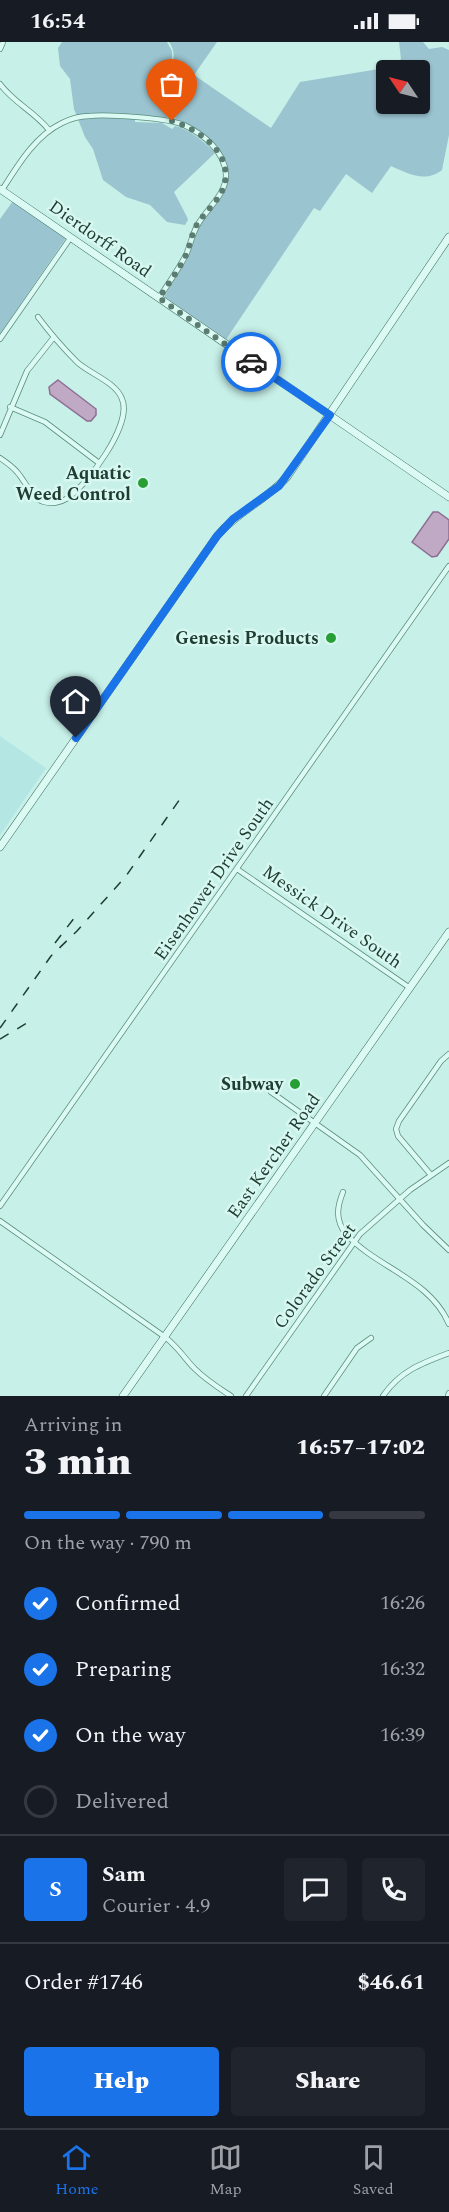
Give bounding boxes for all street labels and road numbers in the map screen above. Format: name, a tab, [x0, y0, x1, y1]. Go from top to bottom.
street label: Dierdorff Road	[43, 194, 157, 284]
street label: Eisenhower Drive South	[147, 792, 281, 966]
street label: Messick Drive South	[257, 859, 407, 975]
street label: East Kercher Road	[221, 1088, 327, 1224]
street label: Colorado Street	[267, 1217, 363, 1335]

